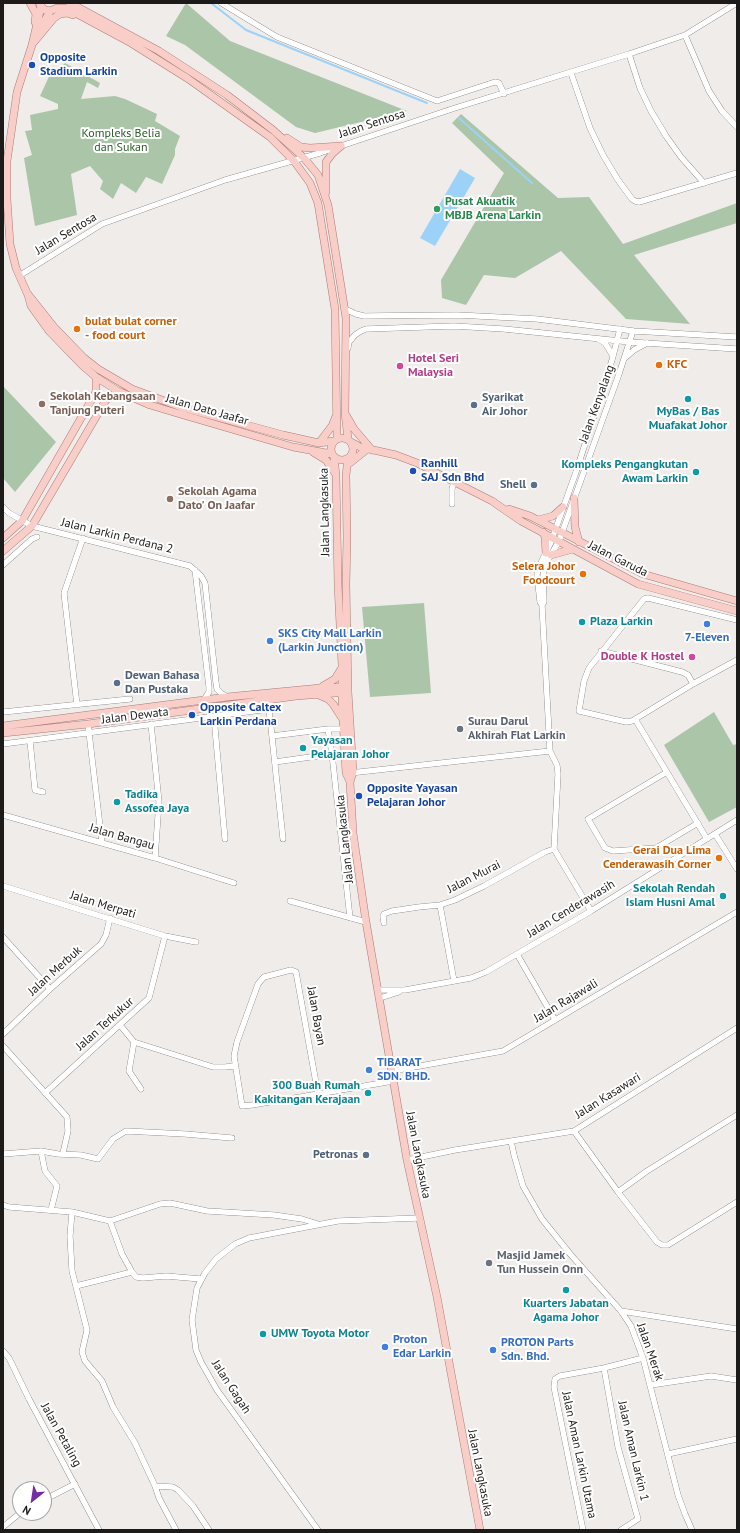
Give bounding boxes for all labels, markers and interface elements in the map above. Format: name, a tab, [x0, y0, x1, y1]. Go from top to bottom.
place label: Opposite Stadium Larkin	[40, 51, 117, 79]
marker: Opposite Stadium Larkin	[27, 60, 37, 70]
street label: Jalan Sentosa	[337, 106, 407, 142]
park label: Kompleks Belia dan Sukan	[82, 127, 160, 155]
place label: Pusat Akuatik MBJB Arena Larkin	[445, 195, 541, 223]
marker: Pusat Akuatik MBJB Arena Larkin	[432, 204, 442, 214]
street label: Jalan Sentosa	[33, 210, 99, 258]
place label: bulat bulat corner - food court	[85, 315, 177, 343]
marker: bulat bulat corner - food court	[72, 324, 82, 334]
place label: Hotel Seri Malaysia	[408, 352, 459, 380]
place label: KFC	[667, 358, 687, 372]
marker: KFC	[654, 360, 664, 370]
marker: Hotel Seri Malaysia	[395, 361, 405, 371]
street label: Jalan Kenyalang	[576, 363, 618, 445]
place label: Sekolah Kebangsaan Tanjung Puteri	[50, 390, 156, 418]
street label: Jalan Dato Jaafar	[164, 391, 250, 429]
place label: Syarikat Air Johor	[482, 391, 527, 419]
marker: MyBas / Bas Muafakat Johor	[683, 394, 693, 404]
marker: Sekolah Kebangsaan Tanjung Puteri	[37, 399, 47, 409]
marker: Syarikat Air Johor	[469, 400, 479, 410]
place label: MyBas / Bas Muafakat Johor	[649, 405, 727, 433]
place label: Ranhill SAJ Sdn Bhd	[421, 457, 484, 485]
place label: Kompleks Pengangkutan Awam Larkin	[561, 458, 688, 486]
marker: Ranhill SAJ Sdn Bhd	[408, 466, 418, 476]
marker: Kompleks Pengangkutan Awam Larkin	[691, 467, 701, 477]
street label: Jalan Langkasuka	[317, 468, 333, 556]
place label: Shell	[500, 478, 526, 492]
marker: Shell	[529, 480, 539, 490]
place label: Sekolah Agama Dato' On Jaafar	[178, 485, 257, 513]
marker: Sekolah Agama Dato' On Jaafar	[165, 494, 175, 504]
street label: Jalan Larkin Perdana 2	[60, 515, 174, 557]
street label: Jalan Garuda	[586, 538, 650, 580]
place label: Selera Johor Foodcourt	[512, 560, 575, 588]
marker: Selera Johor Foodcourt	[578, 569, 588, 579]
place label: Plaza Larkin	[590, 615, 653, 629]
marker: Plaza Larkin	[577, 617, 587, 627]
marker: 7-Eleven	[702, 619, 712, 629]
place label: SKS City Mall Larkin (Larkin Junction)	[278, 627, 381, 655]
place label: 7-Eleven	[685, 631, 729, 645]
marker: SKS City Mall Larkin (Larkin Junction)	[265, 636, 275, 646]
place label: Double K Hostel	[601, 650, 684, 664]
marker: Double K Hostel	[687, 652, 697, 662]
place label: Dewan Bahasa Dan Pustaka	[125, 669, 200, 697]
marker: Dewan Bahasa Dan Pustaka	[112, 678, 122, 688]
place label: Opposite Caltex Larkin Perdana	[200, 701, 281, 729]
street label: Jalan Dewata	[101, 705, 169, 727]
marker: Opposite Caltex Larkin Perdana	[187, 710, 197, 720]
place label: Surau Darul Akhirah Flat Larkin	[468, 715, 565, 743]
marker: Surau Darul Akhirah Flat Larkin	[455, 724, 465, 734]
place label: Yayasan Pelajaran Johor	[311, 734, 390, 762]
marker: Yayasan Pelajaran Johor	[298, 743, 308, 753]
place label: Opposite Yayasan Pelajaran Johor	[367, 782, 457, 810]
place label: Tadika Assofea Jaya	[125, 788, 189, 816]
marker: Opposite Yayasan Pelajaran Johor	[354, 791, 364, 801]
street label: Jalan Langkasuka	[333, 794, 357, 884]
marker: Tadika Assofea Jaya	[112, 797, 122, 807]
street label: Jalan Bangau	[88, 821, 156, 853]
place label: Gerai Dua Lima Cenderawasih Corner	[603, 844, 711, 872]
marker: Gerai Dua Lima Cenderawasih Corner	[714, 853, 724, 863]
street label: Jalan Murai	[445, 857, 503, 897]
street label: Jalan Cenderawasih	[524, 877, 618, 941]
place label: Sekolah Rendah Islam Husni Amal	[626, 882, 715, 910]
street label: Jalan Merpati	[68, 888, 138, 922]
marker: Sekolah Rendah Islam Husni Amal	[718, 891, 728, 901]
street label: Jalan Merbuk	[25, 943, 85, 999]
street label: Jalan Rajawali	[531, 976, 601, 1026]
street label: Jalan Bayan	[304, 985, 328, 1047]
street label: Jalan Terkukur	[73, 994, 137, 1054]
place label: TIBARAT SDN. BHD.	[377, 1056, 430, 1084]
marker: TIBARAT SDN. BHD.	[364, 1065, 374, 1075]
street label: Jalan Kasawari	[573, 1070, 643, 1122]
place label: 300 Buah Rumah Kakitangan Kerajaan	[254, 1079, 360, 1107]
marker: 300 Buah Rumah Kakitangan Kerajaan	[363, 1088, 373, 1098]
street label: Jalan Langkasuka	[402, 1110, 434, 1200]
place label: Petronas	[313, 1148, 358, 1162]
marker: Petronas	[361, 1150, 371, 1160]
place label: Masjid Jamek Tun Hussein Onn	[497, 1249, 583, 1277]
marker: Masjid Jamek Tun Hussein Onn	[484, 1258, 494, 1268]
marker: Kuarters Jabatan Agama Johor	[561, 1285, 571, 1295]
place label: Kuarters Jabatan Agama Johor	[523, 1297, 609, 1325]
street label: Jalan Merak	[633, 1321, 667, 1383]
place label: UMW Toyota Motor	[271, 1327, 369, 1341]
marker: UMW Toyota Motor	[258, 1329, 268, 1339]
place label: Proton Edar Larkin	[393, 1333, 451, 1361]
place label: PROTON Parts Sdn. Bhd.	[501, 1336, 574, 1364]
marker: Proton Edar Larkin	[380, 1342, 390, 1352]
marker: PROTON Parts Sdn. Bhd.	[488, 1345, 498, 1355]
street label: Jalan Gagah	[208, 1358, 254, 1416]
street label: Jalan Aman Larkin Utama	[559, 1390, 599, 1520]
street label: Jalan Aman Larkin 1	[614, 1399, 652, 1503]
street label: Jalan Petaling	[38, 1401, 84, 1469]
street label: Jalan Langkasuka	[464, 1428, 496, 1518]
north arrow	[12, 1481, 52, 1521]
text: N	[20, 1503, 33, 1518]

